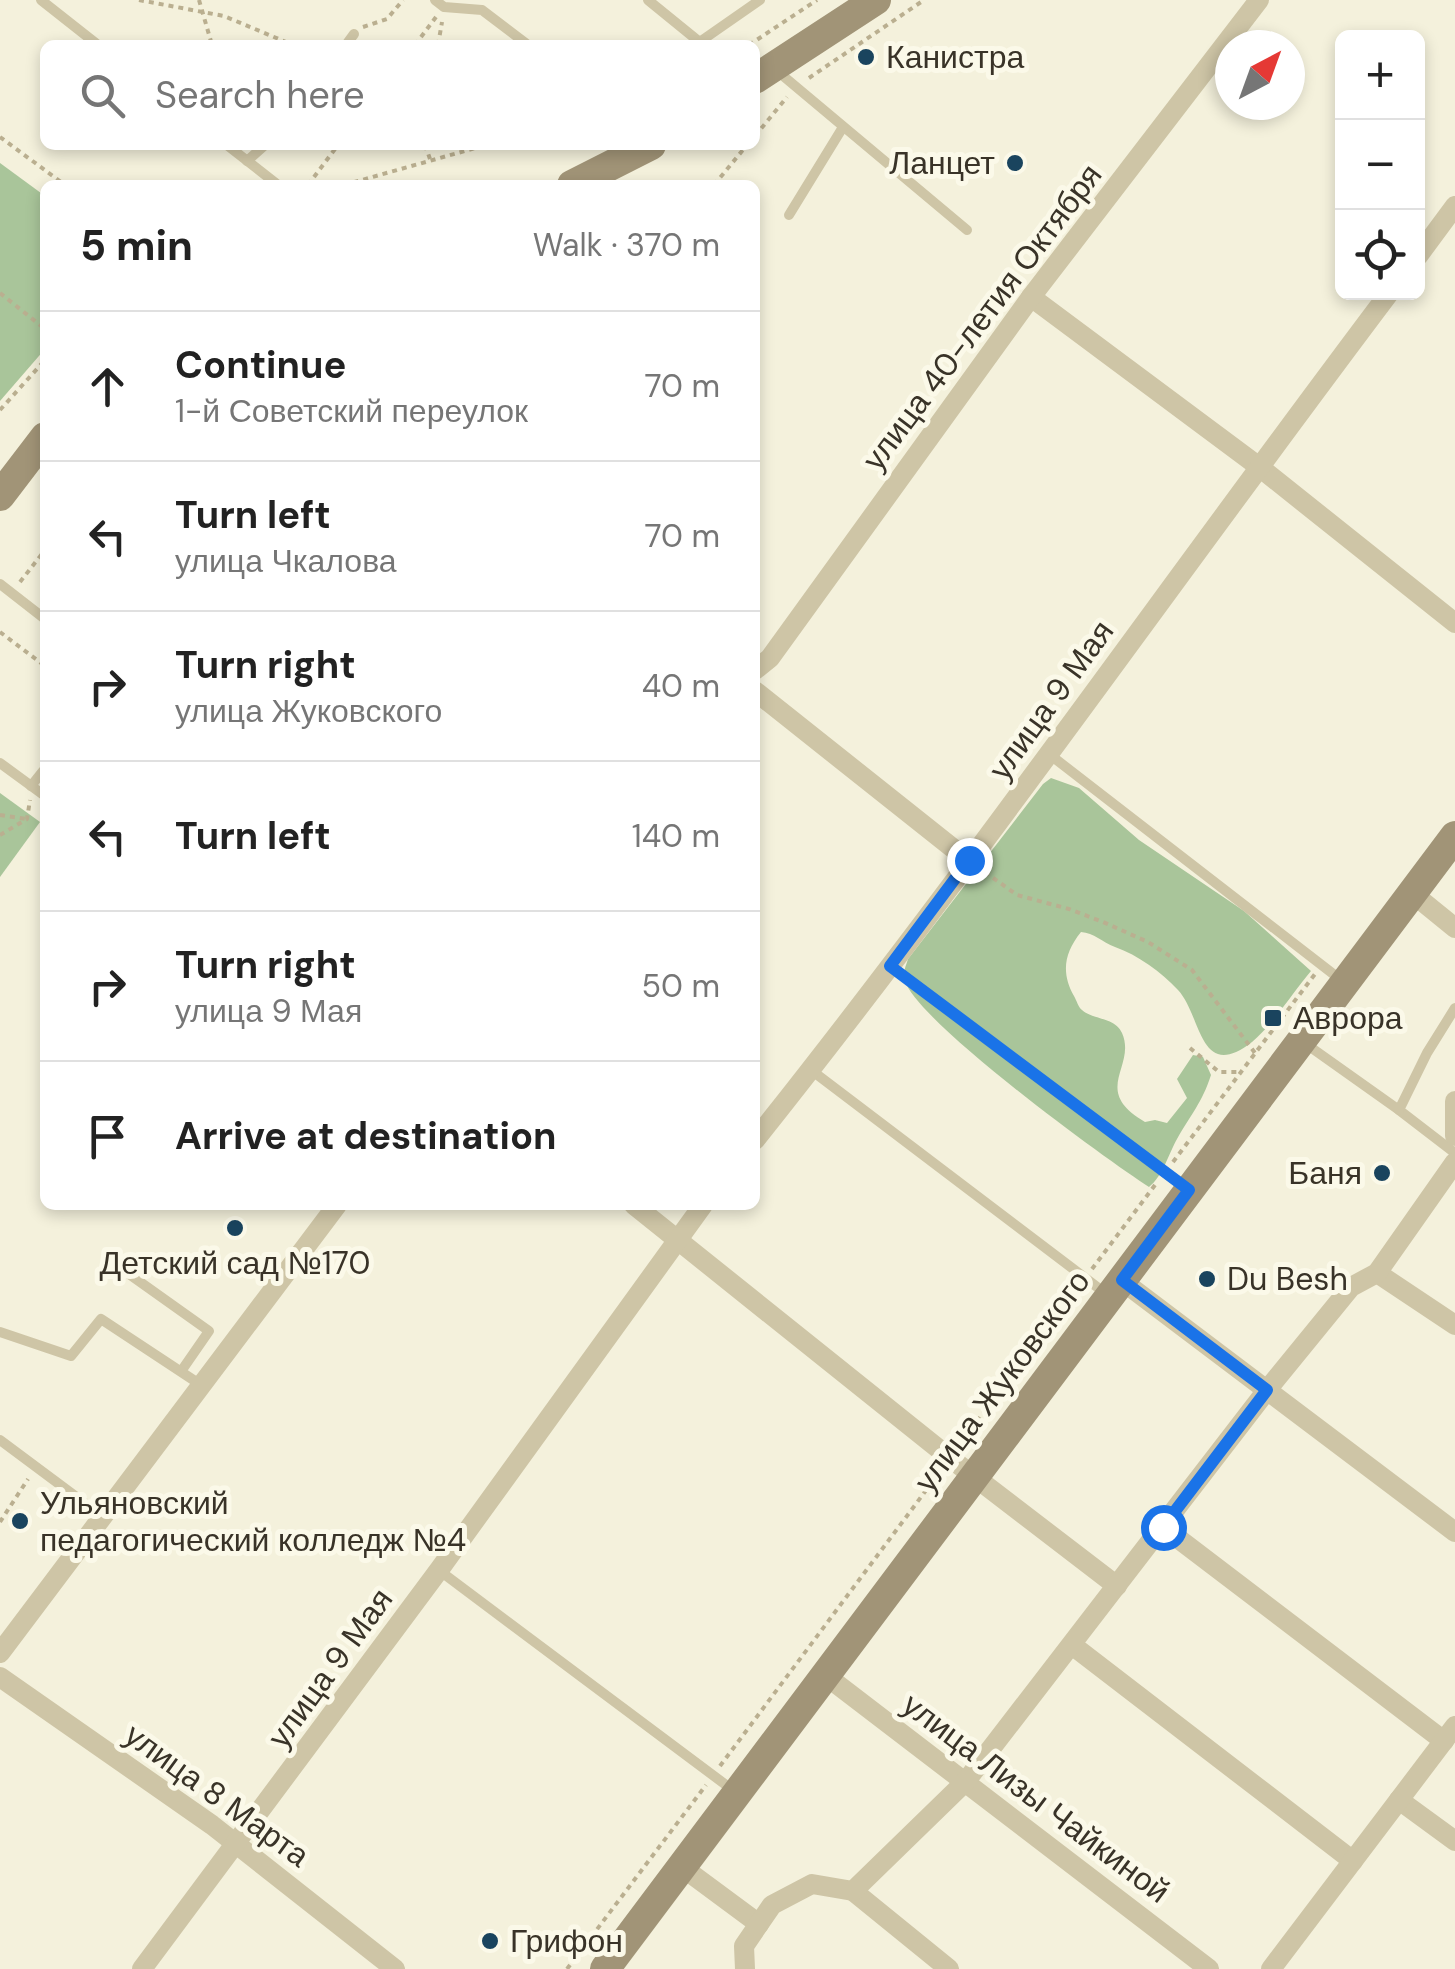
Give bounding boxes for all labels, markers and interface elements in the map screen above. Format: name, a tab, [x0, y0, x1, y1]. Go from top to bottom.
north arrow	[1215, 30, 1305, 120]
map controls	[1335, 30, 1425, 300]
button: +	[1335, 30, 1425, 120]
place label: Канистра	[886, 36, 1024, 78]
search box	[40, 40, 760, 150]
marker: Канистра	[855, 46, 877, 68]
icon: search	[75, 68, 130, 123]
text: Search here	[155, 70, 365, 120]
button: −	[1335, 120, 1425, 210]
place label: Ланцет	[889, 142, 995, 184]
marker: Ланцет	[1004, 152, 1026, 174]
street label: улица 40-летия Октября	[853, 155, 1111, 479]
button: locate	[1335, 210, 1425, 300]
text: 5 min	[80, 218, 193, 273]
text: Walk · 370 m	[533, 224, 720, 266]
text: Continue	[175, 340, 346, 390]
icon: ahead	[80, 359, 135, 414]
text: 70 m	[644, 365, 720, 407]
text: 1-й Советский переулок	[175, 390, 528, 432]
text: Turn left	[175, 490, 331, 540]
icon: left	[80, 509, 135, 564]
text: 70 m	[644, 515, 720, 557]
text: улица Чкалова	[175, 540, 397, 582]
street label: улица 9 Мая	[979, 612, 1123, 788]
text: Turn right	[175, 640, 356, 690]
icon: right	[80, 659, 135, 714]
text: 40 m	[642, 665, 720, 707]
text: улица Жуковского	[175, 690, 442, 732]
icon: left	[80, 809, 135, 864]
text: Turn left	[175, 811, 331, 861]
text: 140 m	[632, 815, 720, 857]
route end	[947, 838, 993, 884]
text: Turn right	[175, 940, 356, 990]
icon: right	[80, 959, 135, 1014]
text: 50 m	[642, 965, 720, 1007]
text: улица 9 Мая	[175, 990, 362, 1032]
place label: Аврора	[1293, 997, 1403, 1039]
marker: Аврора	[1262, 1007, 1284, 1029]
icon: arrive	[80, 1109, 135, 1164]
text: Arrive at destination	[175, 1111, 557, 1161]
place label: Баня	[1288, 1152, 1362, 1194]
marker: Баня	[1371, 1162, 1393, 1184]
marker: Детский сад №170	[224, 1217, 246, 1239]
place label: Детский сад №170	[100, 1242, 370, 1284]
place label: Du Besh	[1227, 1258, 1348, 1300]
street label: улица Жуковского	[905, 1262, 1099, 1500]
marker: Du Besh	[1196, 1268, 1218, 1290]
place label: Ульяновский педагогический колледж №4	[40, 1482, 466, 1561]
route start	[1141, 1505, 1187, 1551]
marker: Ульяновский педагогический колледж №4	[9, 1510, 31, 1532]
street label: улица 9 Мая	[258, 1580, 402, 1756]
street label: улица Лизы Чайкиной	[894, 1684, 1178, 1912]
street label: улица 8 Марта	[116, 1714, 318, 1876]
place label: Грифон	[510, 1920, 623, 1962]
marker: Грифон	[479, 1930, 501, 1952]

